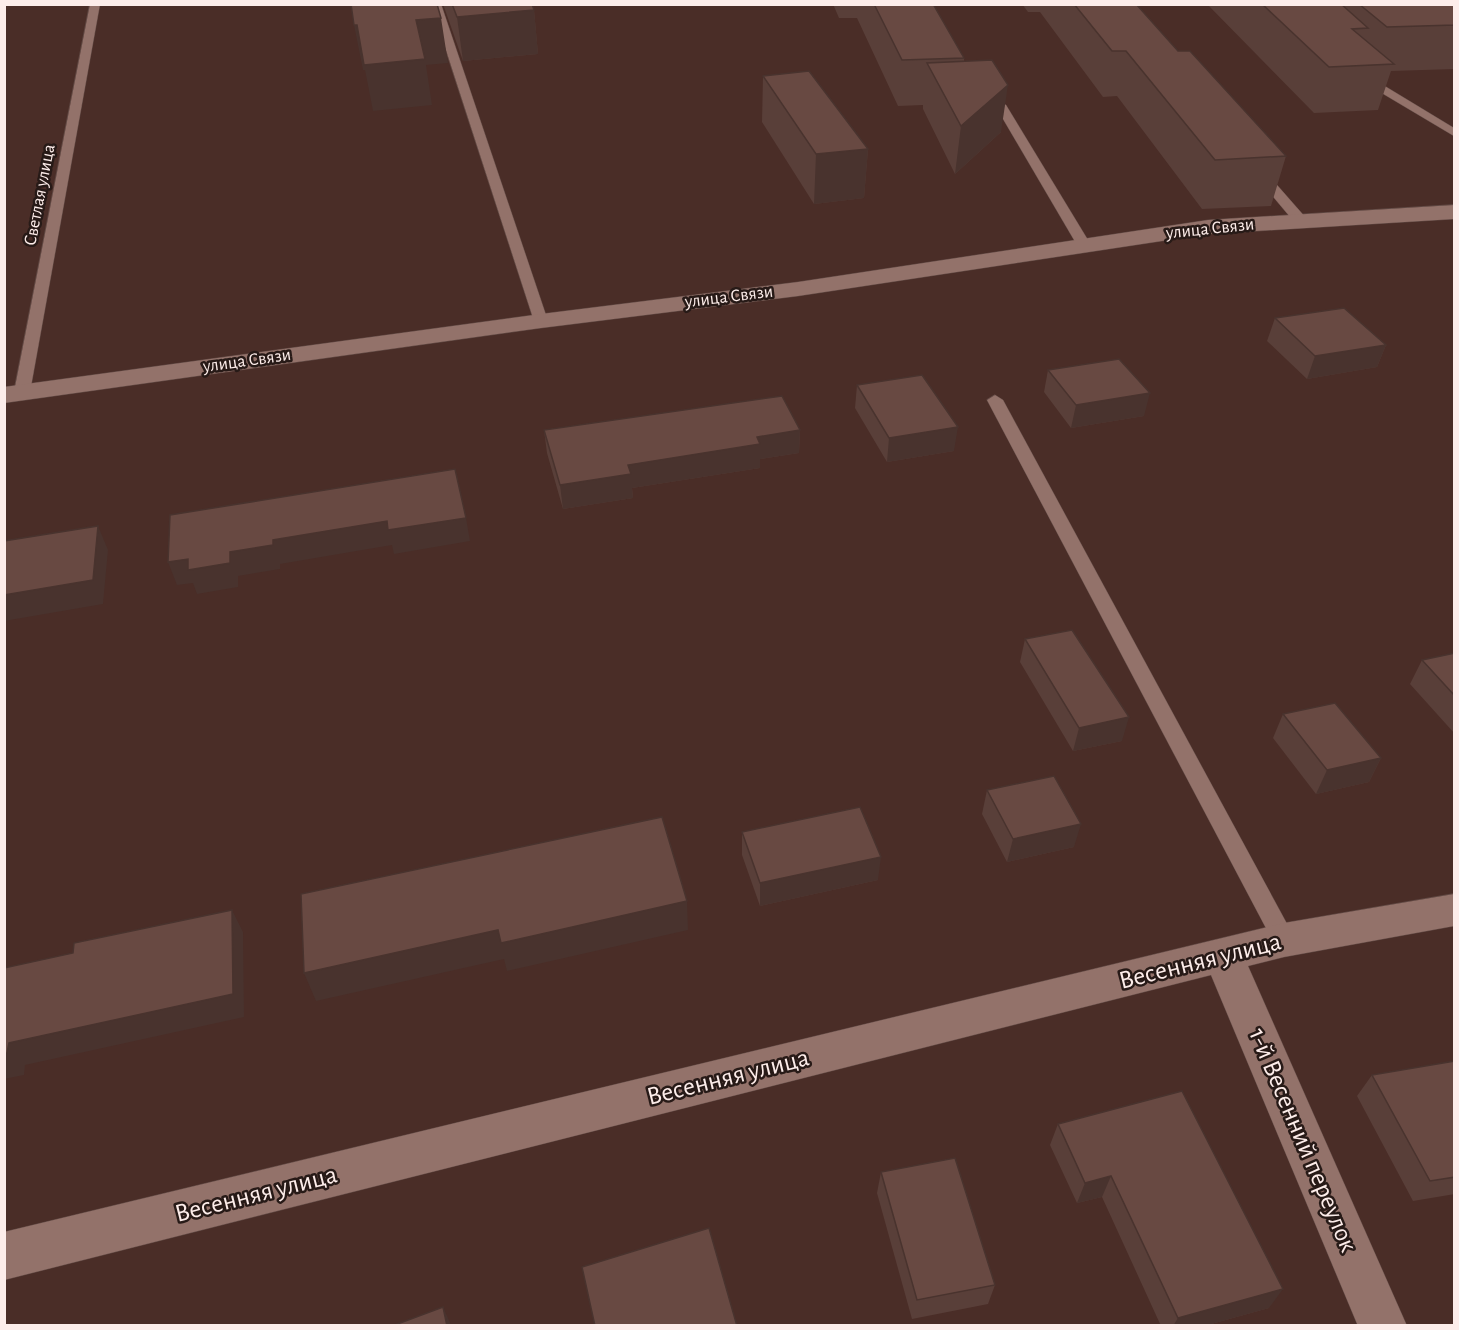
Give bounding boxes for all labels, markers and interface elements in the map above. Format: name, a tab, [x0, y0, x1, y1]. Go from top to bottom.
street label: Светлая улица	[21, 143, 59, 247]
street label: улица Связи	[1164, 215, 1255, 243]
street label: улица Связи	[683, 283, 774, 311]
street label: улица Связи	[201, 346, 292, 376]
street label: Весенняя улица	[1116, 928, 1284, 994]
street label: 1-й Весенний переулок	[1244, 1024, 1362, 1256]
street label: Весенняя улица	[644, 1044, 812, 1110]
street label: Весенняя улица	[172, 1161, 340, 1227]

